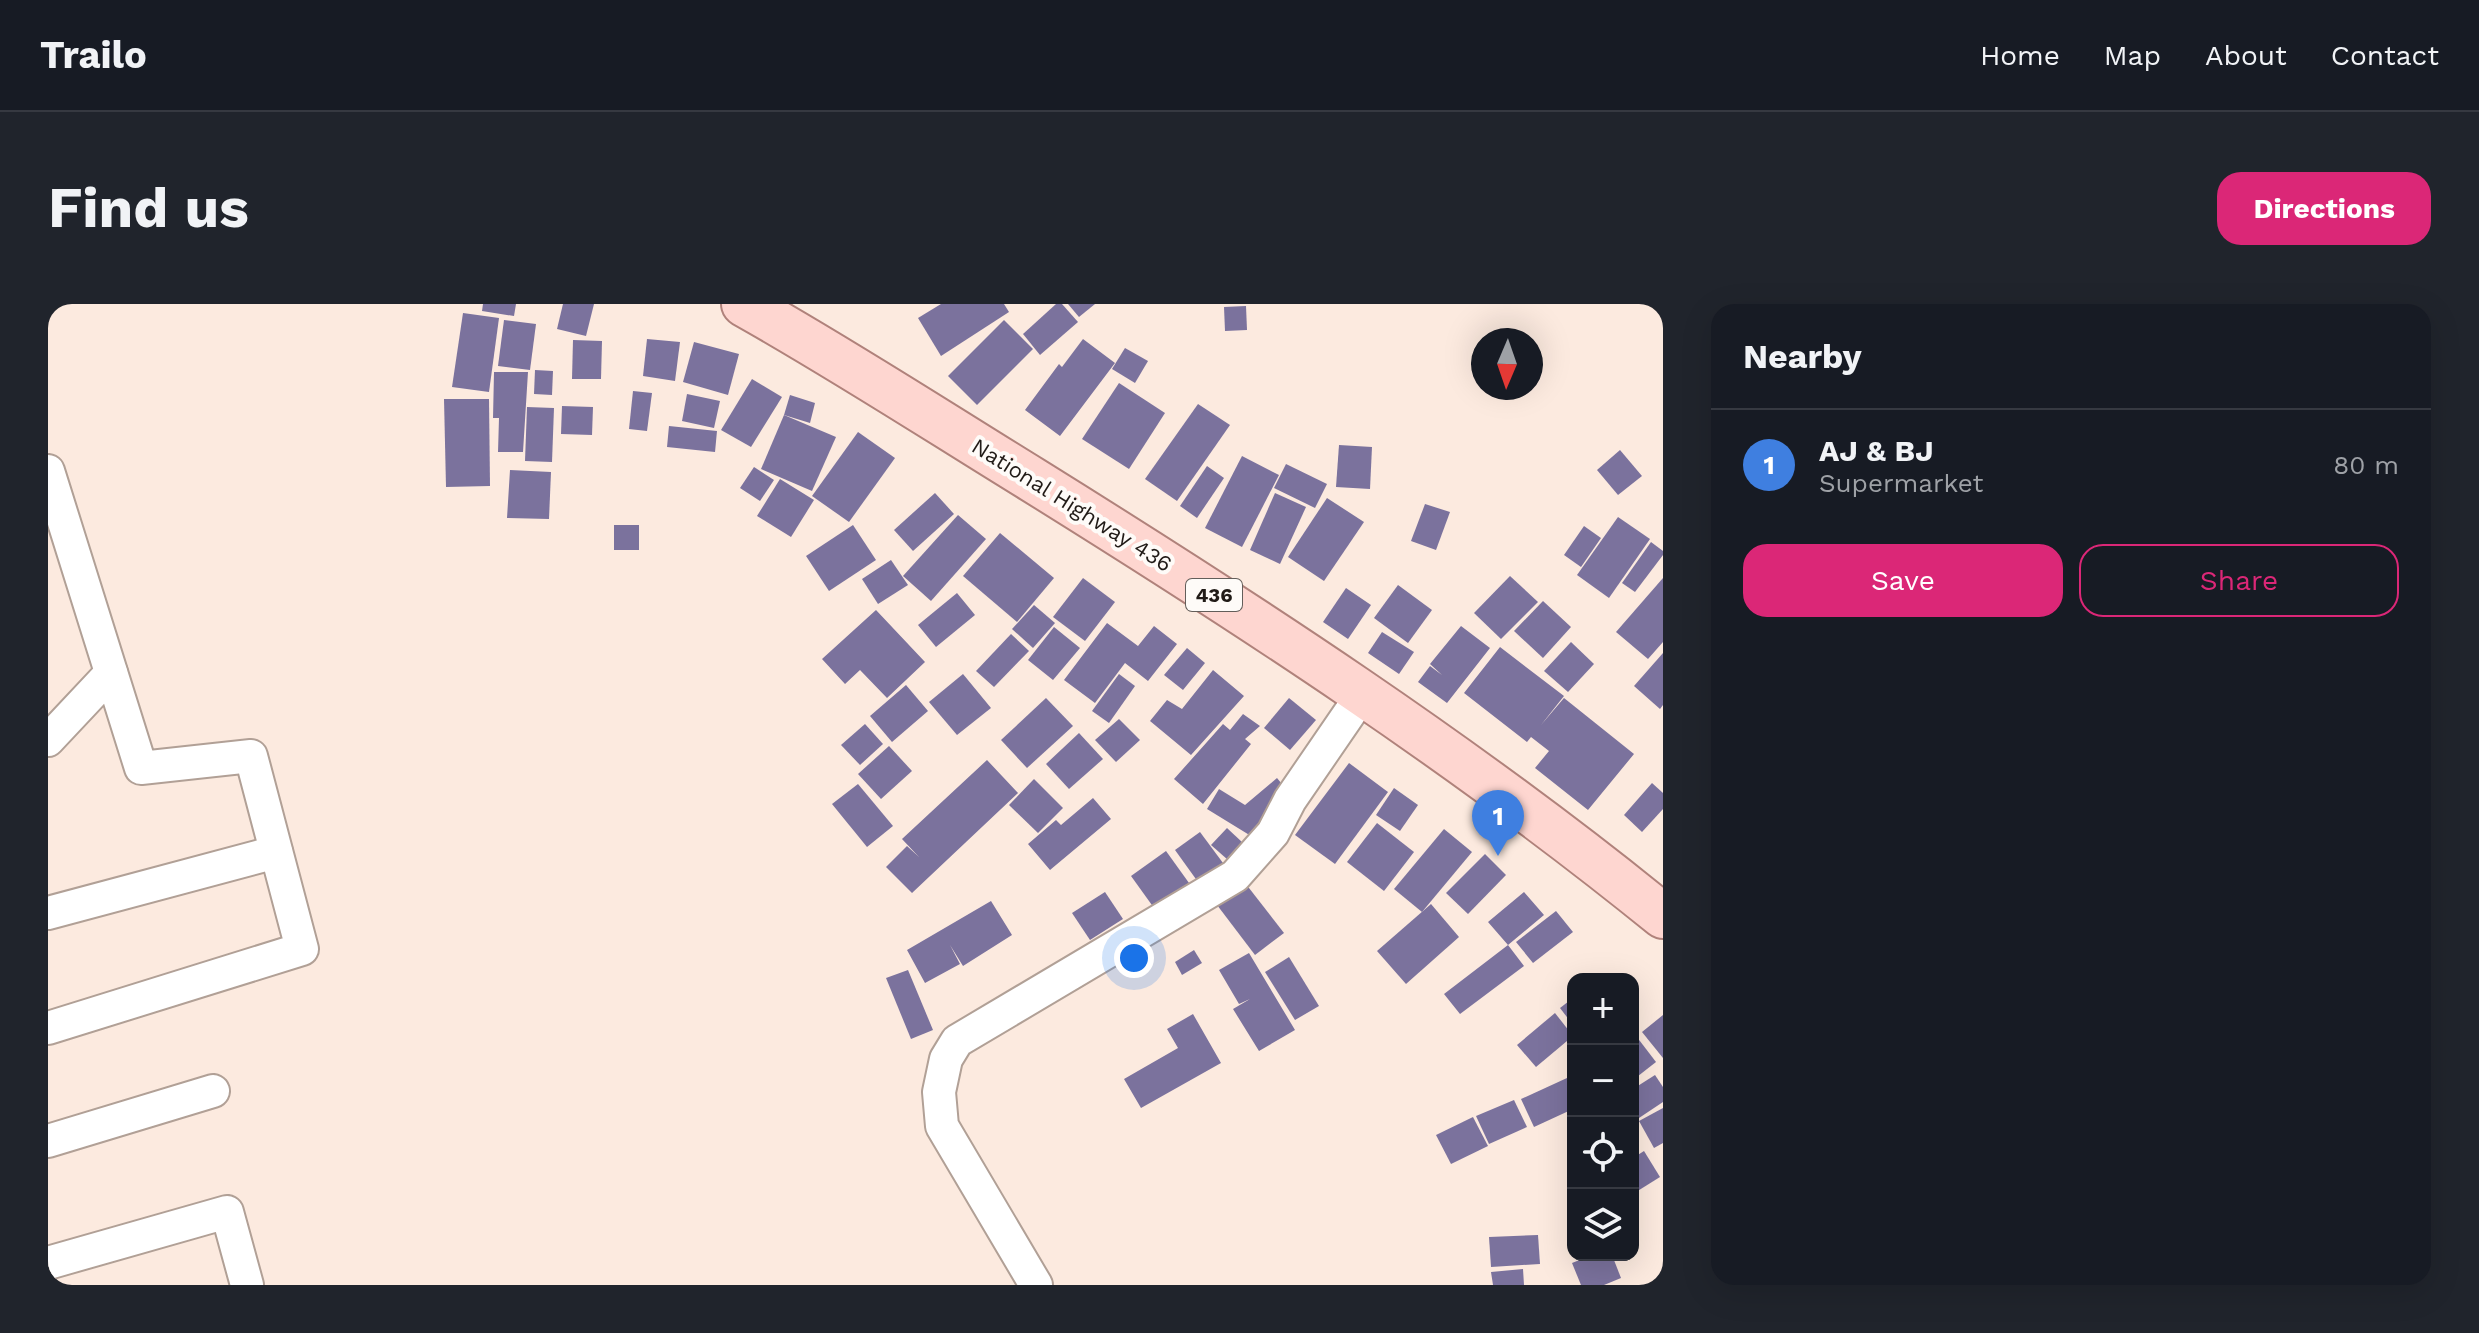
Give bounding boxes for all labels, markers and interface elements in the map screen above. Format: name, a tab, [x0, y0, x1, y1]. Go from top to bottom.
text: Trailo	[40, 33, 147, 77]
text: Home	[1980, 39, 2060, 72]
text: Map	[2104, 39, 2161, 72]
text: About	[2205, 39, 2287, 72]
text: Contact	[2331, 39, 2439, 72]
button: Directions	[2217, 172, 2431, 245]
text: Find us	[48, 175, 249, 241]
north arrow	[1471, 328, 1543, 400]
text: Nearby	[1743, 336, 1862, 376]
street label: National Highway 436	[967, 433, 1177, 577]
text: AJ & BJ	[1819, 433, 1933, 468]
text: 1	[1763, 450, 1775, 480]
text: 80 m	[2333, 450, 2399, 480]
text: Supermarket	[1819, 468, 1983, 498]
button: Save	[1743, 544, 2063, 617]
button: Share	[2079, 544, 2399, 617]
road number: 436	[1186, 579, 1242, 611]
pin: 1	[1472, 790, 1524, 856]
your location	[1114, 938, 1154, 978]
map controls	[1567, 973, 1639, 1261]
button: +	[1567, 973, 1639, 1045]
button: −	[1567, 1045, 1639, 1117]
button: locate	[1567, 1117, 1639, 1189]
button: layers	[1567, 1189, 1639, 1261]

